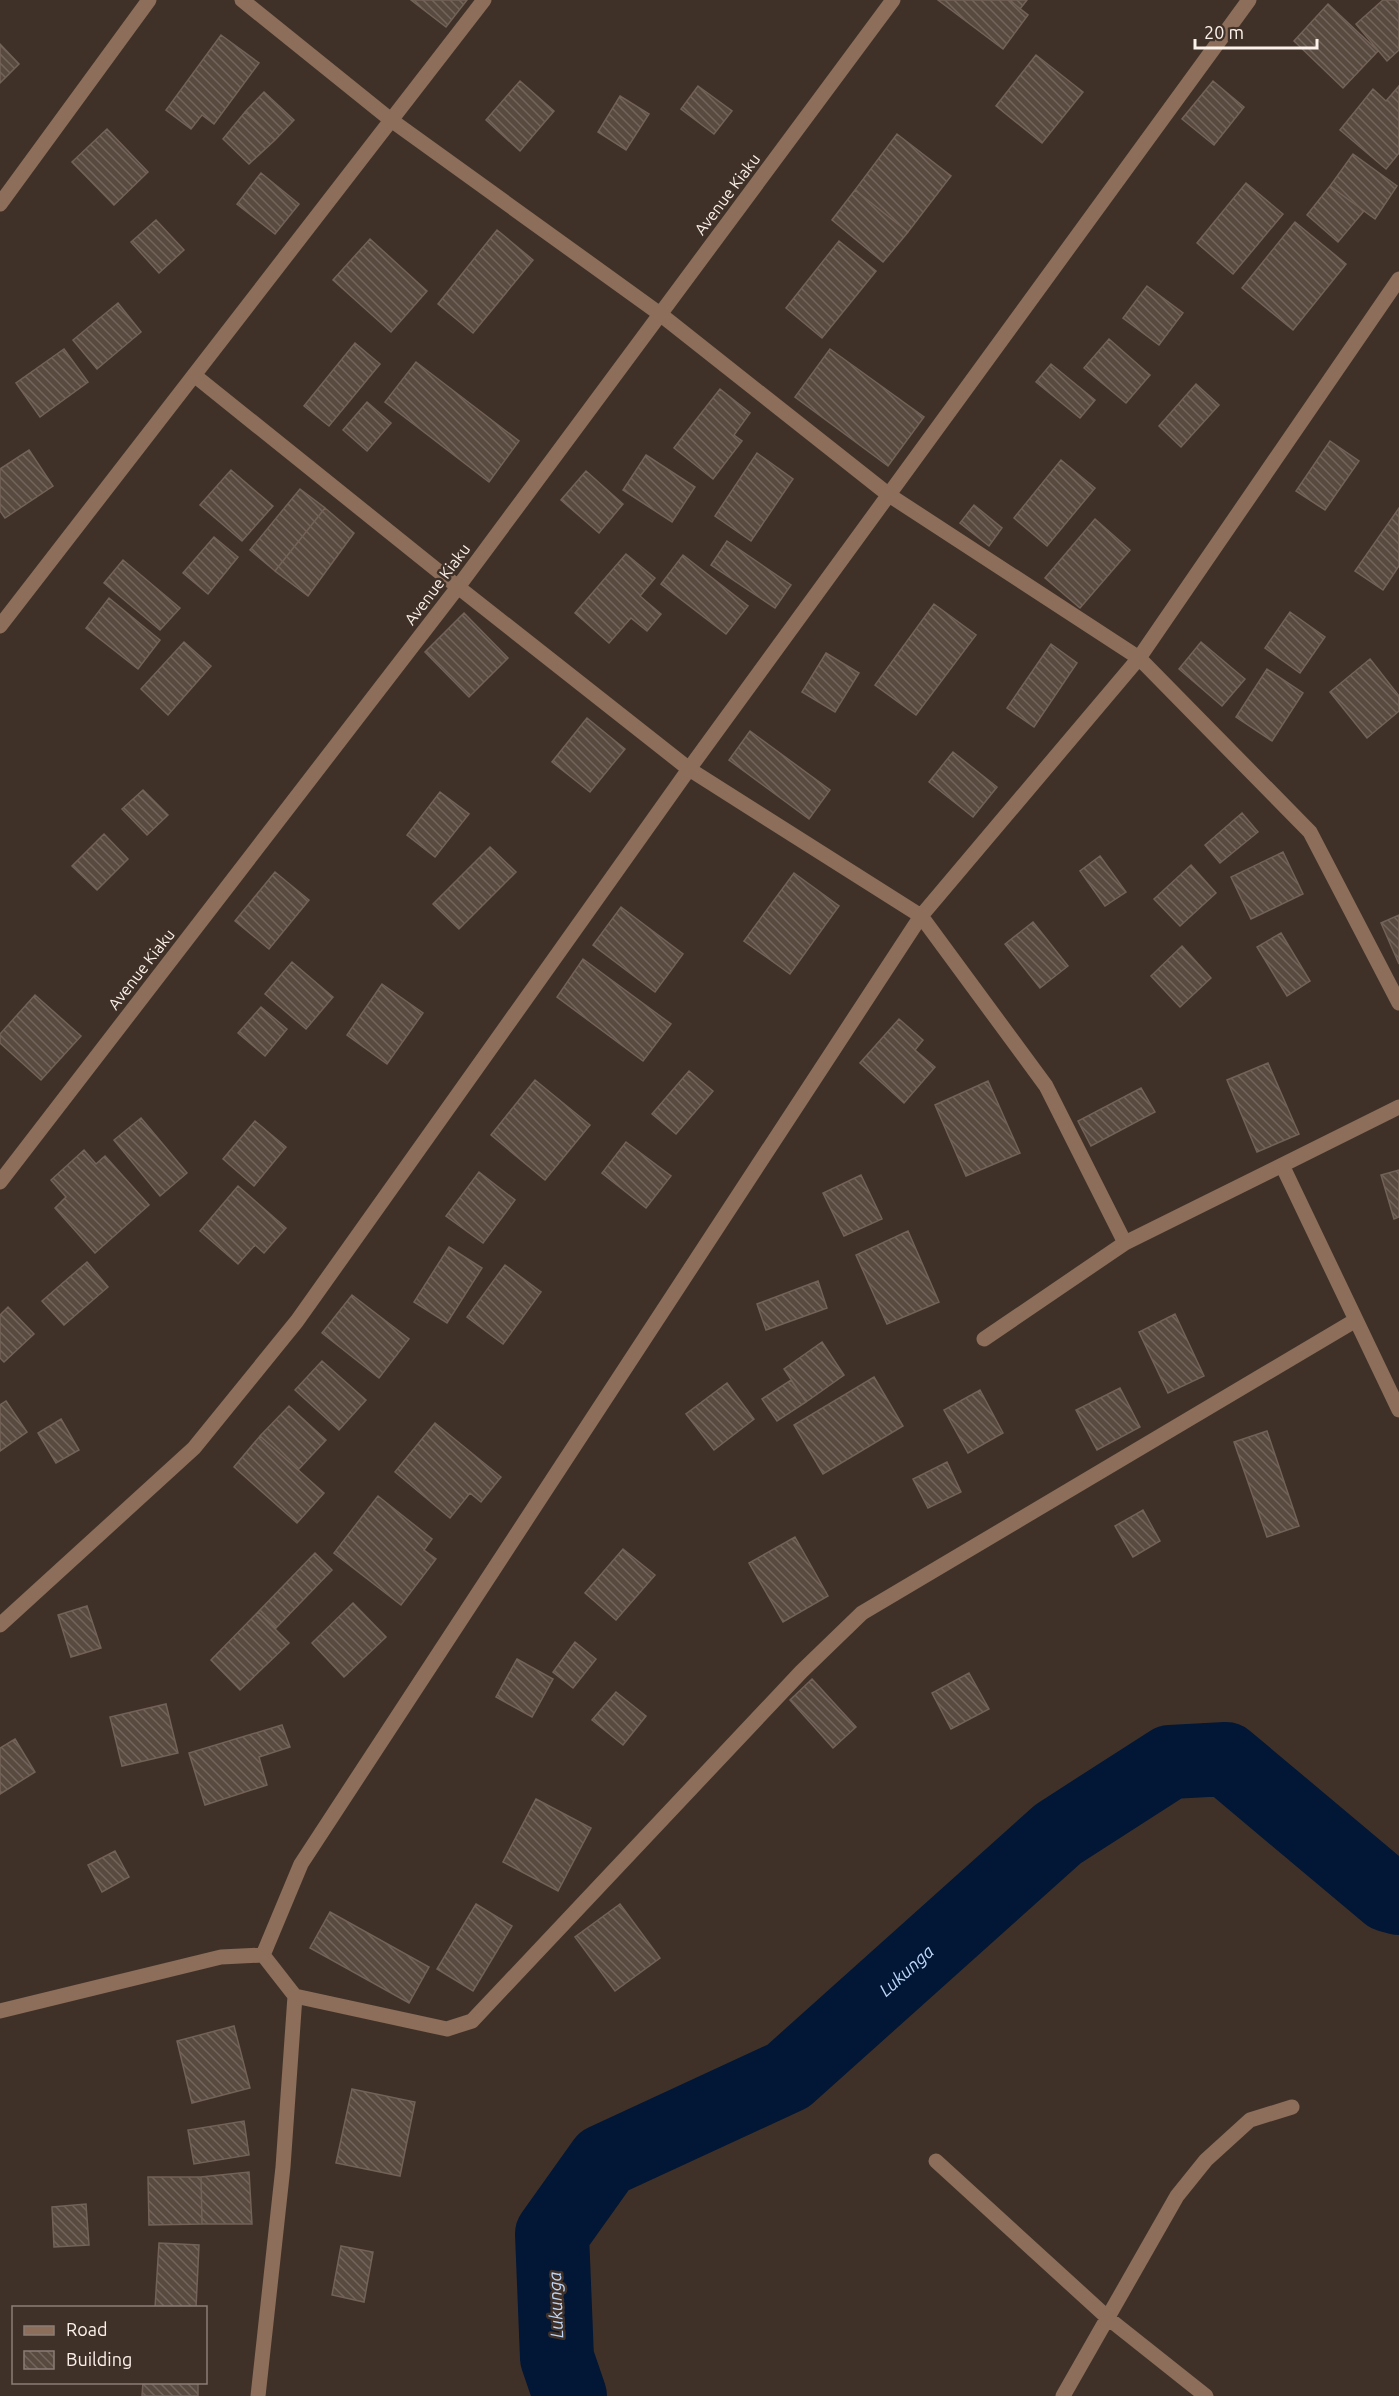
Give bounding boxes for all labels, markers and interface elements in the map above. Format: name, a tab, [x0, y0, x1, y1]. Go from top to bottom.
scale bar	[1195, 12, 1316, 50]
text: 20 m	[1204, 22, 1244, 42]
street label: Avenue Kiaku	[691, 150, 763, 238]
street label: Avenue Kiaku	[401, 540, 473, 628]
street label: Avenue Kiaku	[104, 925, 178, 1013]
water label: Lukunga	[875, 1940, 938, 2000]
water label: Lukunga	[544, 2271, 566, 2339]
legend	[12, 2306, 207, 2384]
text: Road	[66, 2319, 108, 2339]
text: Building	[66, 2349, 132, 2369]

